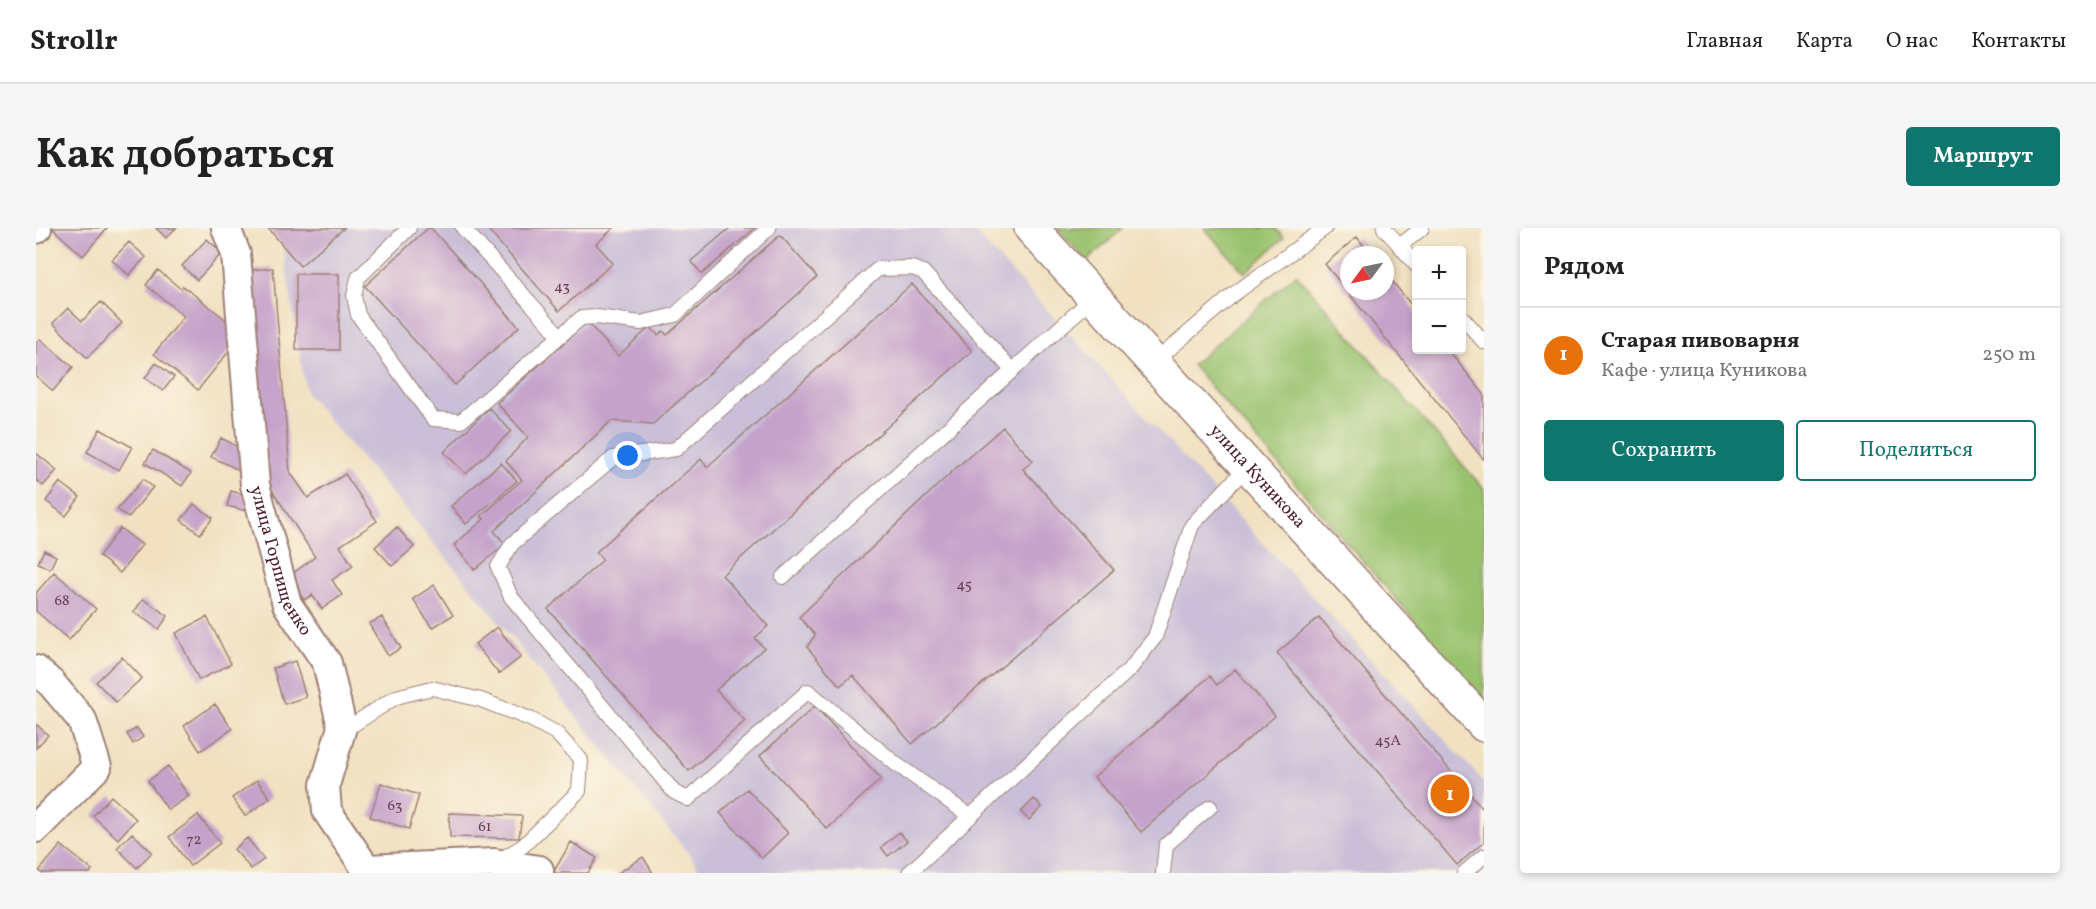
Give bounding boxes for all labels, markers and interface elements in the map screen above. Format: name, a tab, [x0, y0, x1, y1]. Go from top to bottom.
text: Strollr	[30, 22, 118, 61]
text: Главная	[1686, 27, 1763, 56]
text: Карта	[1796, 27, 1853, 56]
text: О нас	[1886, 27, 1938, 56]
text: Контакты	[1971, 27, 2066, 56]
text: Как добраться	[36, 127, 335, 186]
button: Маршрут	[1906, 127, 2060, 186]
north arrow	[1340, 246, 1394, 300]
map controls	[1412, 246, 1466, 354]
button: +	[1412, 246, 1466, 300]
text: Рядом	[1544, 249, 1624, 285]
house number: 43	[554, 277, 570, 298]
button: −	[1412, 300, 1466, 354]
text: Старая пивоварня	[1601, 326, 1799, 357]
text: 1	[1559, 341, 1568, 369]
text: 250 m	[1982, 341, 2036, 369]
text: Кафе · улица Куникова	[1601, 357, 1807, 385]
street label: улица Куникова	[1203, 419, 1312, 534]
button: Сохранить	[1544, 420, 1784, 481]
button: Поделиться	[1796, 420, 2036, 481]
your location	[613, 441, 642, 470]
street label: улица Горпищенко	[243, 483, 318, 641]
house number: 45	[956, 575, 972, 596]
house number: 68	[54, 591, 70, 612]
house number: 45А	[1375, 731, 1402, 752]
pin: 1	[1430, 772, 1470, 816]
house number: 63	[387, 796, 403, 817]
house number: 61	[478, 817, 492, 838]
house number: 72	[186, 830, 202, 851]

